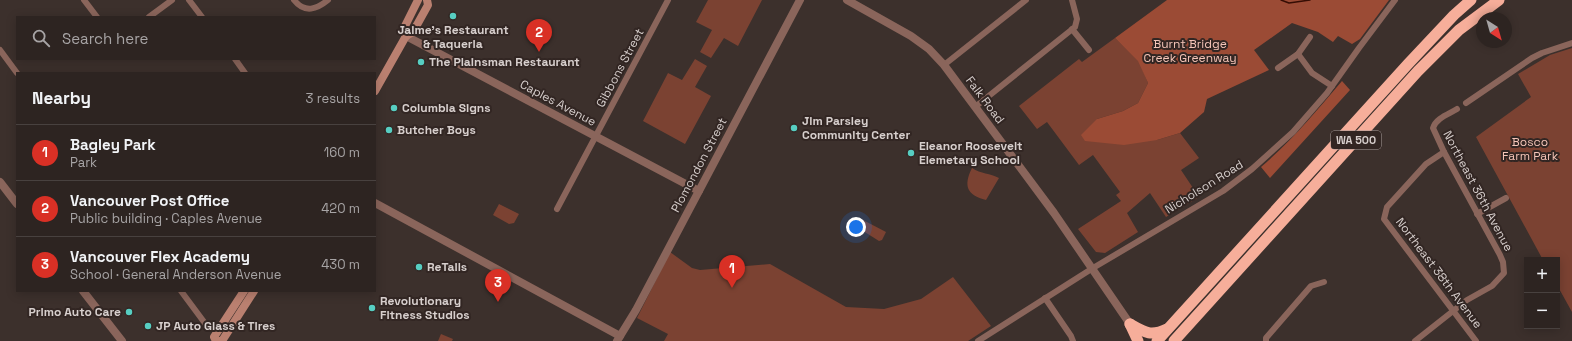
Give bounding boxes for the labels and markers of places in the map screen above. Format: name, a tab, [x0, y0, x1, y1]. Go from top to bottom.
marker: Jaime's Restaurant & Taqueria	[448, 11, 458, 21]
pin: 2	[526, 19, 552, 52]
place label: Jaime's Restaurant & Taqueria	[397, 22, 509, 52]
place label: The Plainsman Restaurant	[429, 54, 580, 70]
marker: The Plainsman Restaurant	[416, 57, 426, 67]
place label: Columbia Signs	[402, 100, 491, 116]
marker: Columbia Signs	[389, 103, 399, 113]
place label: Jim Parsley Community Center	[802, 113, 910, 143]
place label: Butcher Boys	[397, 122, 476, 138]
marker: Jim Parsley Community Center	[789, 123, 799, 133]
marker: Butcher Boys	[384, 125, 394, 135]
place label: Eleanor Roosevelt Elemetary School	[919, 138, 1023, 168]
marker: Eleanor Roosevelt Elemetary School	[906, 148, 916, 158]
pin: 1	[719, 255, 745, 288]
place label: ReTails	[427, 259, 467, 275]
marker: ReTails	[414, 262, 424, 272]
pin: 3	[485, 269, 511, 302]
place label: Revolutionary Fitness Studios	[380, 293, 470, 323]
marker: Revolutionary Fitness Studios	[367, 303, 377, 313]
place label: Primo Auto Care	[29, 304, 121, 320]
marker: Primo Auto Care	[124, 307, 134, 317]
place label: JP Auto Glass & Tires	[156, 318, 275, 334]
marker: JP Auto Glass & Tires	[143, 321, 153, 331]

